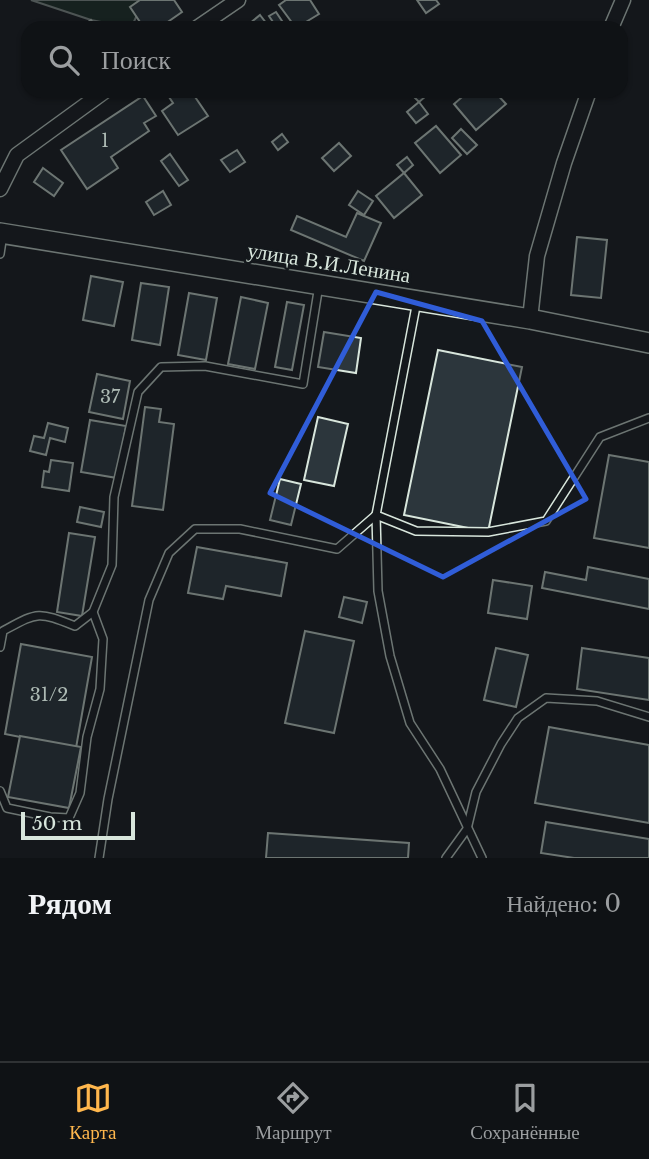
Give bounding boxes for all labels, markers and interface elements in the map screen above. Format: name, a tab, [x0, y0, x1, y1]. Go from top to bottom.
search box	[21, 21, 628, 98]
icon: search	[45, 41, 83, 79]
text: Поиск	[101, 44, 171, 76]
house number: 1	[101, 130, 109, 152]
street label: улица В.И.Ленина	[246, 237, 413, 289]
house number: 37	[100, 386, 121, 408]
house number: 31/2	[30, 684, 68, 706]
scale bar	[21, 809, 135, 841]
text: 50 m	[32, 812, 82, 835]
text: Рядом	[28, 885, 112, 922]
text: Найдено: 0	[507, 890, 621, 918]
tab: Карта	[69, 1079, 116, 1144]
tab: Маршрут	[255, 1079, 332, 1144]
tab: Сохранённые	[470, 1079, 580, 1144]

